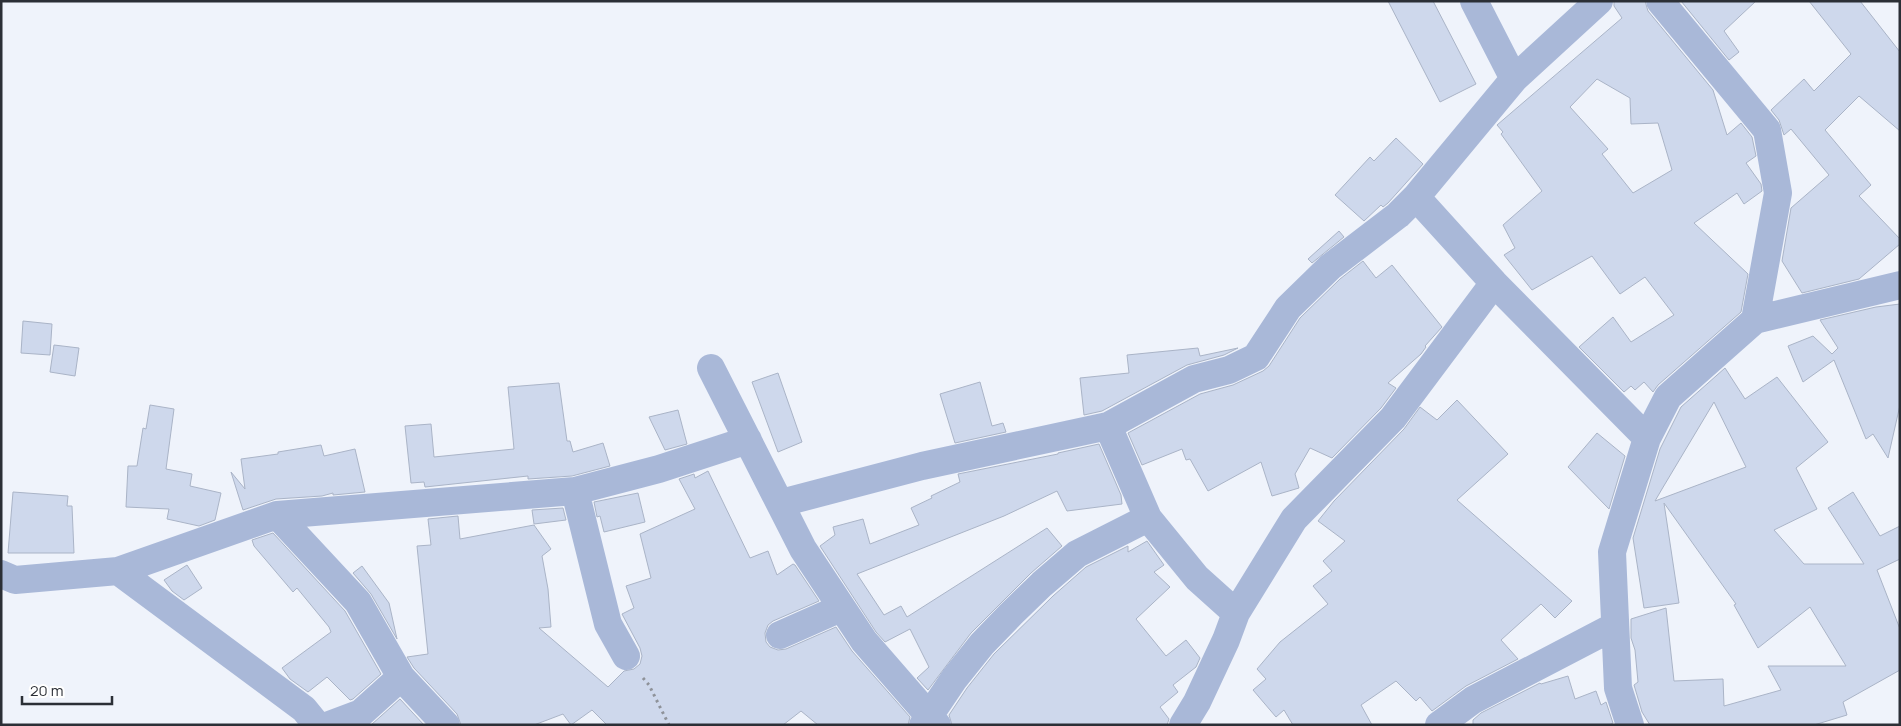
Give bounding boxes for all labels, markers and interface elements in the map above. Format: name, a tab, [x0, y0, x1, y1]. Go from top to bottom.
scale bar	[22, 674, 112, 706]
text: 20 m	[30, 680, 63, 701]

